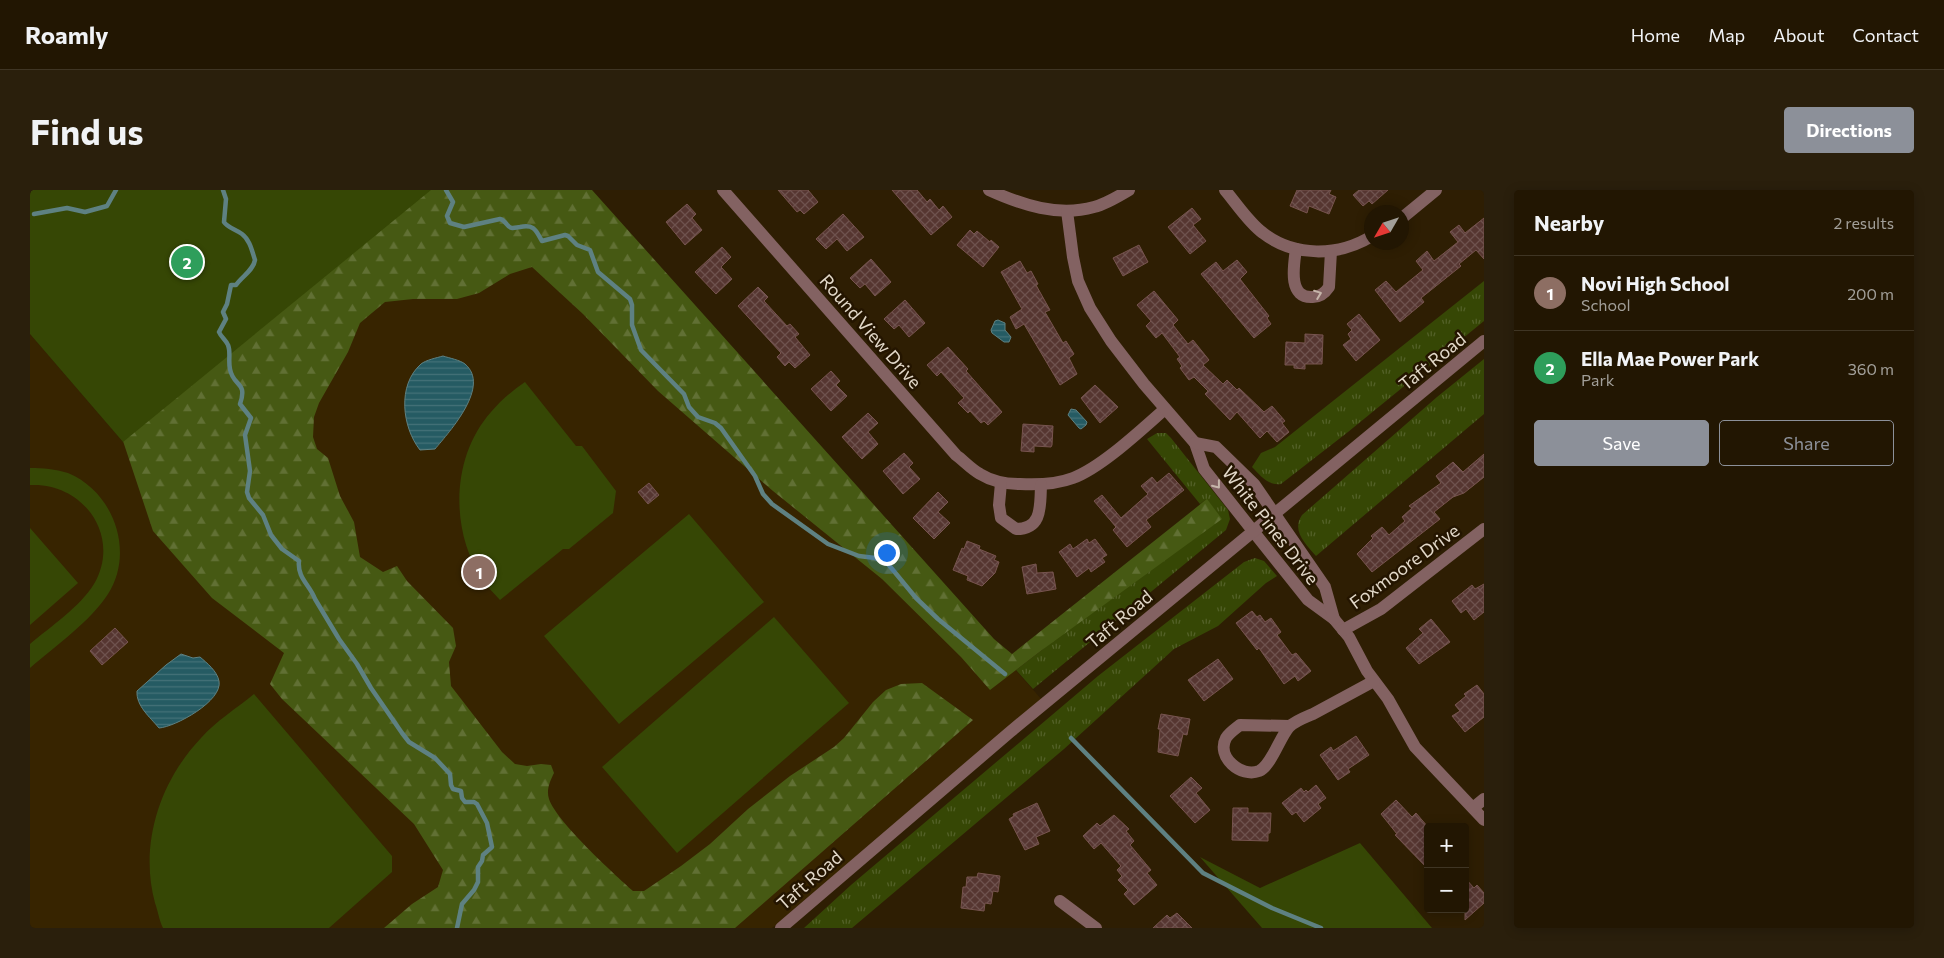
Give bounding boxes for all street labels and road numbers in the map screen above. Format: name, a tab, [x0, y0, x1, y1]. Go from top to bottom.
street label: Round View Drive	[815, 269, 927, 393]
street label: Taft Road	[1394, 327, 1470, 395]
street label: White Pines Drive	[1218, 461, 1324, 589]
street label: Foxmoore Drive	[1345, 519, 1463, 613]
street label: Taft Road	[1082, 585, 1156, 653]
street label: Taft Road	[772, 846, 846, 914]

